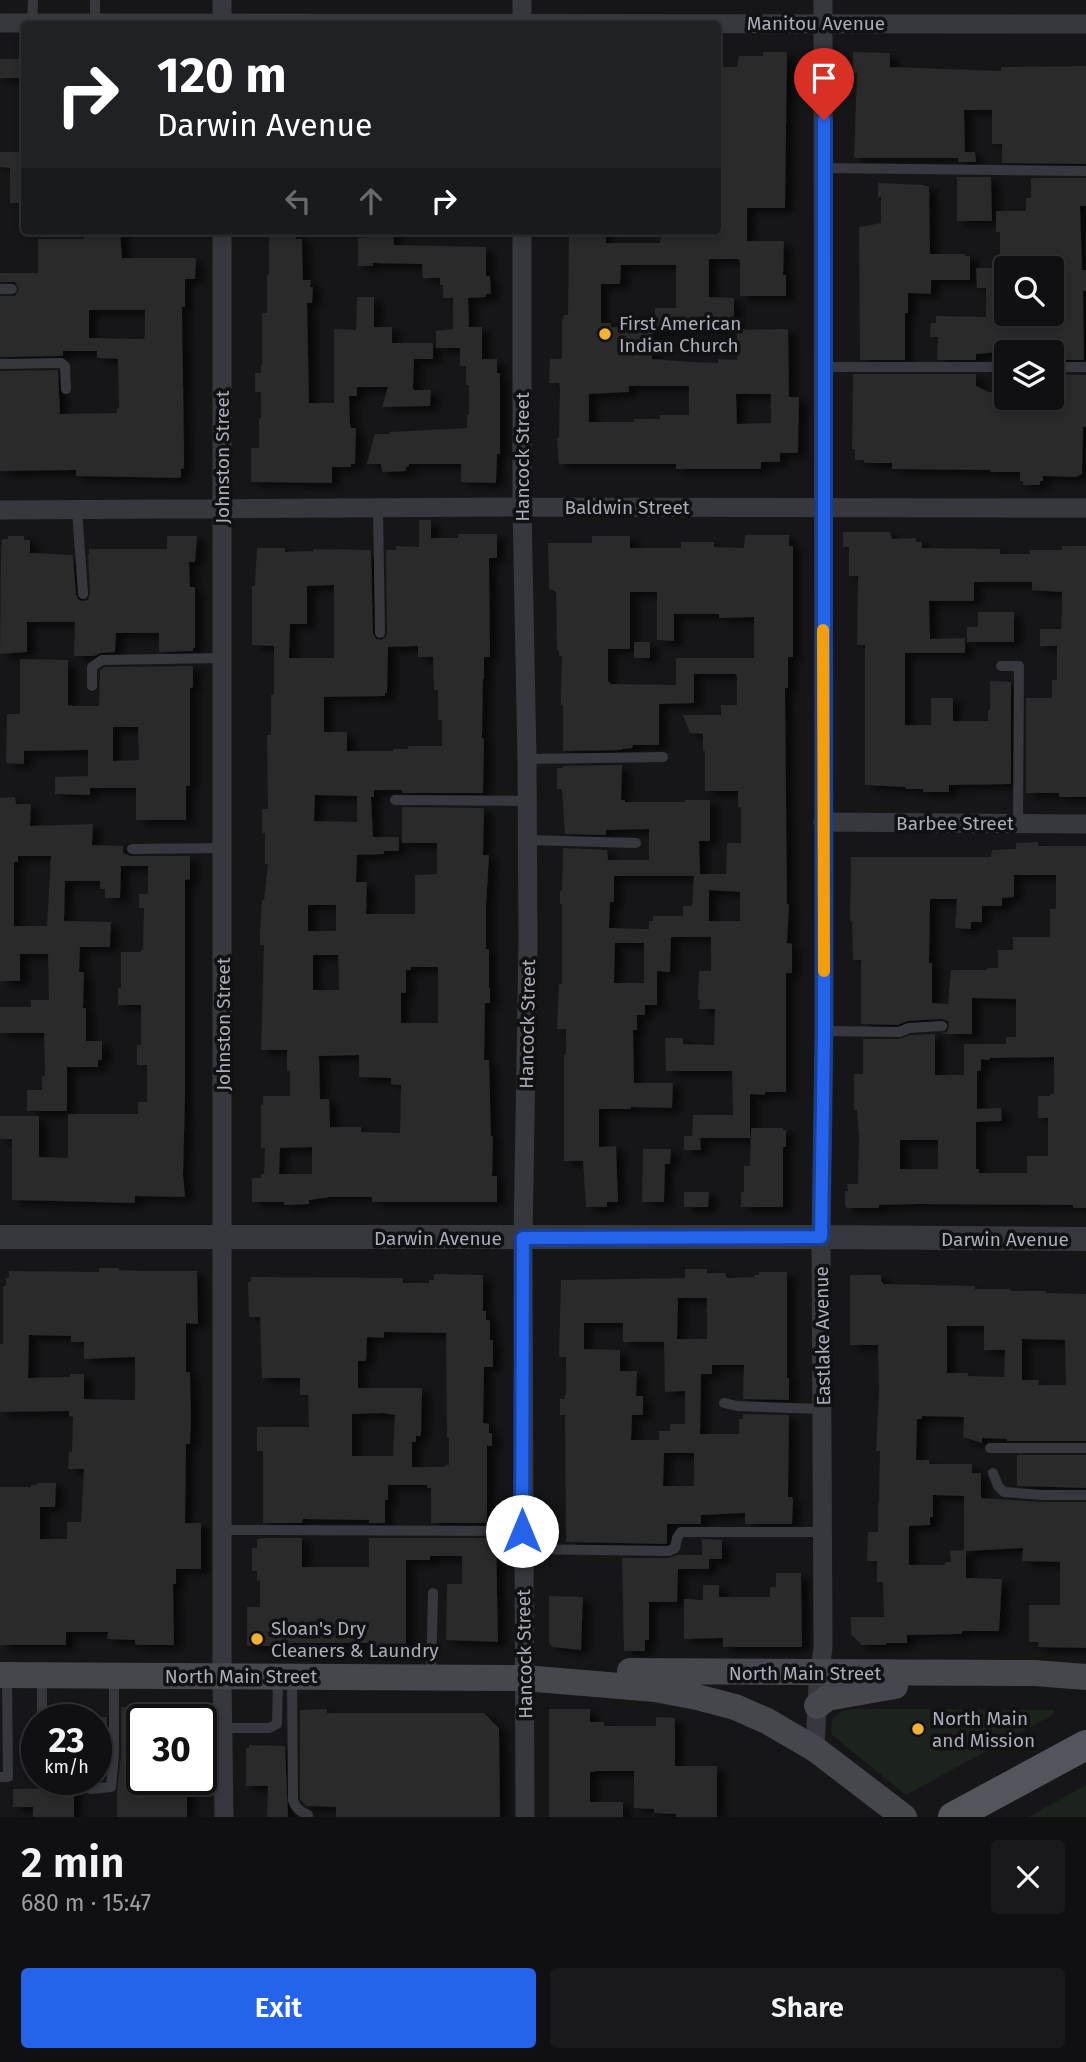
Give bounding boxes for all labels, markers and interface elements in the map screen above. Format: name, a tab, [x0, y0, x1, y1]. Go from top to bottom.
street label: Manitou Avenue	[747, 12, 885, 35]
text: 120 m	[157, 46, 287, 105]
pin	[794, 48, 854, 120]
icon: right	[42, 49, 133, 140]
icon: arrive	[805, 59, 843, 97]
text: Darwin Avenue	[157, 106, 372, 144]
icon: left	[279, 182, 317, 220]
icon: ahead	[352, 182, 390, 220]
icon: right	[425, 182, 463, 220]
map controls	[994, 256, 1064, 410]
button: search	[994, 256, 1064, 326]
place label: First American Indian Church	[619, 312, 741, 357]
marker: First American Indian Church	[597, 326, 613, 342]
button: layers	[994, 340, 1064, 410]
street label: Johnston Street	[211, 390, 234, 524]
street label: Hancock Street	[511, 392, 534, 522]
street label: Baldwin Street	[564, 496, 690, 519]
street label: Barbee Street	[896, 812, 1014, 835]
street label: Johnston Street	[212, 957, 235, 1091]
street label: Hancock Street	[515, 959, 540, 1089]
street label: Darwin Avenue	[374, 1227, 502, 1250]
street label: Darwin Avenue	[941, 1228, 1069, 1251]
street label: Eastlake Avenue	[810, 1266, 835, 1406]
position arrow	[485, 1494, 559, 1568]
street label: Hancock Street	[512, 1589, 537, 1719]
place label: Sloan's Dry Cleaners & Laundry	[271, 1617, 439, 1662]
marker: Sloan's Dry Cleaners & Laundry	[249, 1631, 265, 1647]
street label: North Main Street	[729, 1662, 881, 1685]
street label: North Main Street	[165, 1665, 317, 1688]
speed limit sign: 30	[126, 1704, 217, 1795]
place label: North Main and Mission	[932, 1707, 1035, 1752]
text: 23	[48, 1719, 85, 1761]
marker: North Main and Mission	[910, 1721, 926, 1737]
text: km/h	[44, 1756, 89, 1778]
text: 2 min	[21, 1838, 125, 1888]
button: close	[991, 1840, 1065, 1914]
text: 680 m · 15:47	[21, 1889, 151, 1917]
button: Exit	[21, 1968, 536, 2048]
button: Share	[550, 1968, 1065, 2048]

